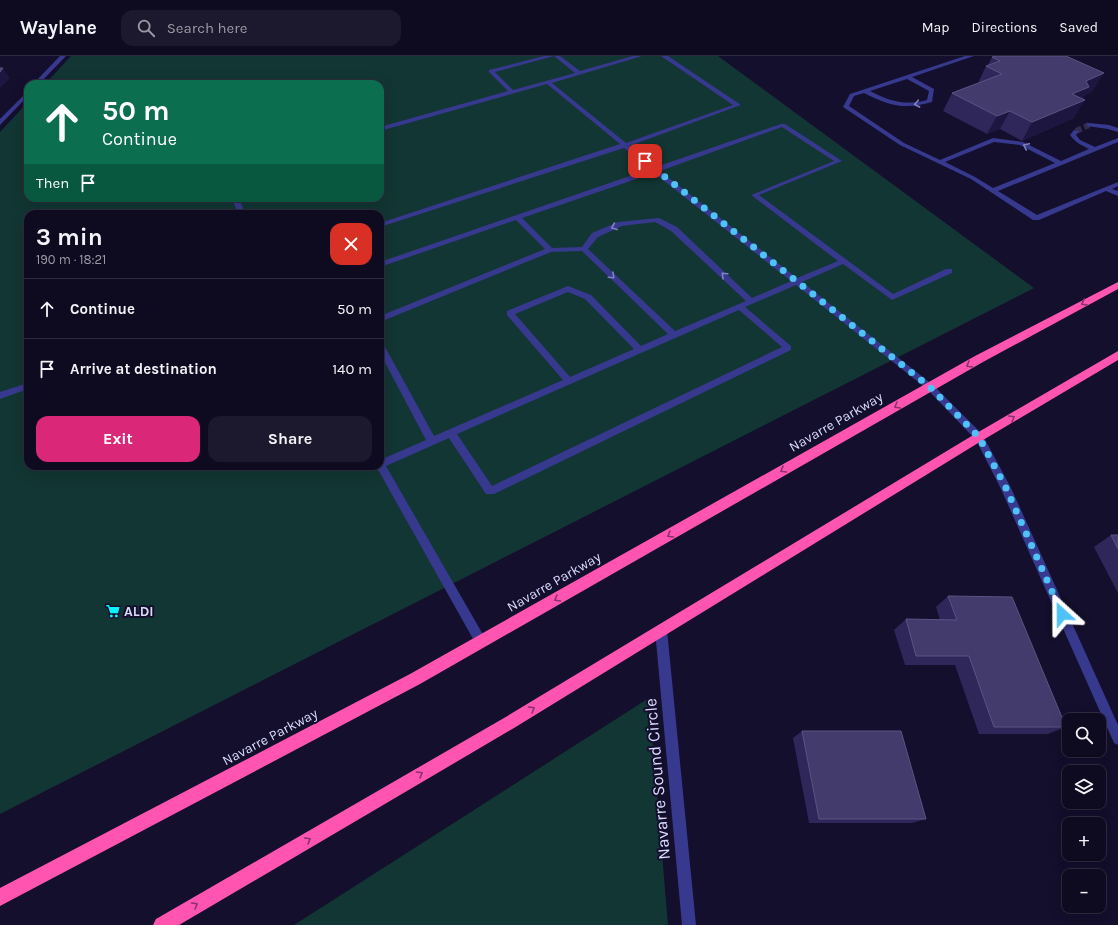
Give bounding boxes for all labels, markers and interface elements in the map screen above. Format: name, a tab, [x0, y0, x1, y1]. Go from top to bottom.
search box	[121, 10, 401, 46]
text: Waylane	[20, 17, 97, 39]
icon: search	[135, 17, 157, 39]
text: Search here	[167, 19, 247, 37]
text: Map	[922, 19, 950, 36]
text: Directions	[972, 19, 1037, 36]
text: Saved	[1059, 19, 1098, 36]
text: 50 m	[102, 94, 170, 127]
icon: ahead	[36, 96, 88, 148]
one-way arrow	[914, 100, 920, 108]
text: Continue	[102, 128, 177, 150]
one-way arrow	[1022, 143, 1030, 151]
pin	[628, 144, 662, 178]
icon: arrive	[634, 150, 656, 172]
icon: arrive	[77, 172, 99, 194]
text: Then	[36, 174, 69, 192]
one-way arrow	[611, 222, 618, 230]
text: 3 min	[36, 223, 103, 251]
button: close	[330, 223, 372, 265]
text: 190 m · 18:21	[36, 252, 106, 267]
one-way arrow	[607, 271, 615, 279]
one-way arrow	[721, 273, 728, 280]
icon: ahead	[36, 298, 58, 320]
one-way arrow	[1080, 299, 1088, 306]
text: Continue	[70, 300, 135, 318]
text: 50 m	[337, 300, 372, 318]
icon: arrive	[36, 358, 58, 380]
text: Arrive at destination	[70, 360, 217, 378]
text: 140 m	[332, 360, 372, 378]
one-way arrow	[966, 361, 973, 368]
street label: Navarre Parkway	[786, 388, 886, 456]
one-way arrow	[893, 402, 901, 409]
one-way arrow	[1008, 415, 1015, 422]
button: Exit	[36, 416, 200, 462]
button: Share	[208, 416, 372, 462]
one-way arrow	[780, 466, 788, 473]
one-way arrow	[667, 530, 674, 537]
street label: Navarre Parkway	[504, 548, 604, 616]
position arrow	[1041, 593, 1083, 635]
one-way arrow	[554, 594, 561, 601]
supermarket icon: ALDI	[105, 603, 121, 619]
place label: ALDI	[124, 603, 154, 620]
street label: Navarre Sound Circle	[640, 697, 674, 861]
street label: Navarre Parkway	[219, 705, 321, 769]
one-way arrow	[528, 706, 535, 713]
map controls	[1062, 713, 1106, 913]
button: search	[1062, 713, 1106, 757]
button: layers	[1062, 765, 1106, 809]
one-way arrow	[416, 772, 423, 779]
button: +	[1062, 817, 1106, 861]
one-way arrow	[304, 837, 311, 844]
button: −	[1062, 869, 1106, 913]
one-way arrow	[191, 903, 198, 910]

